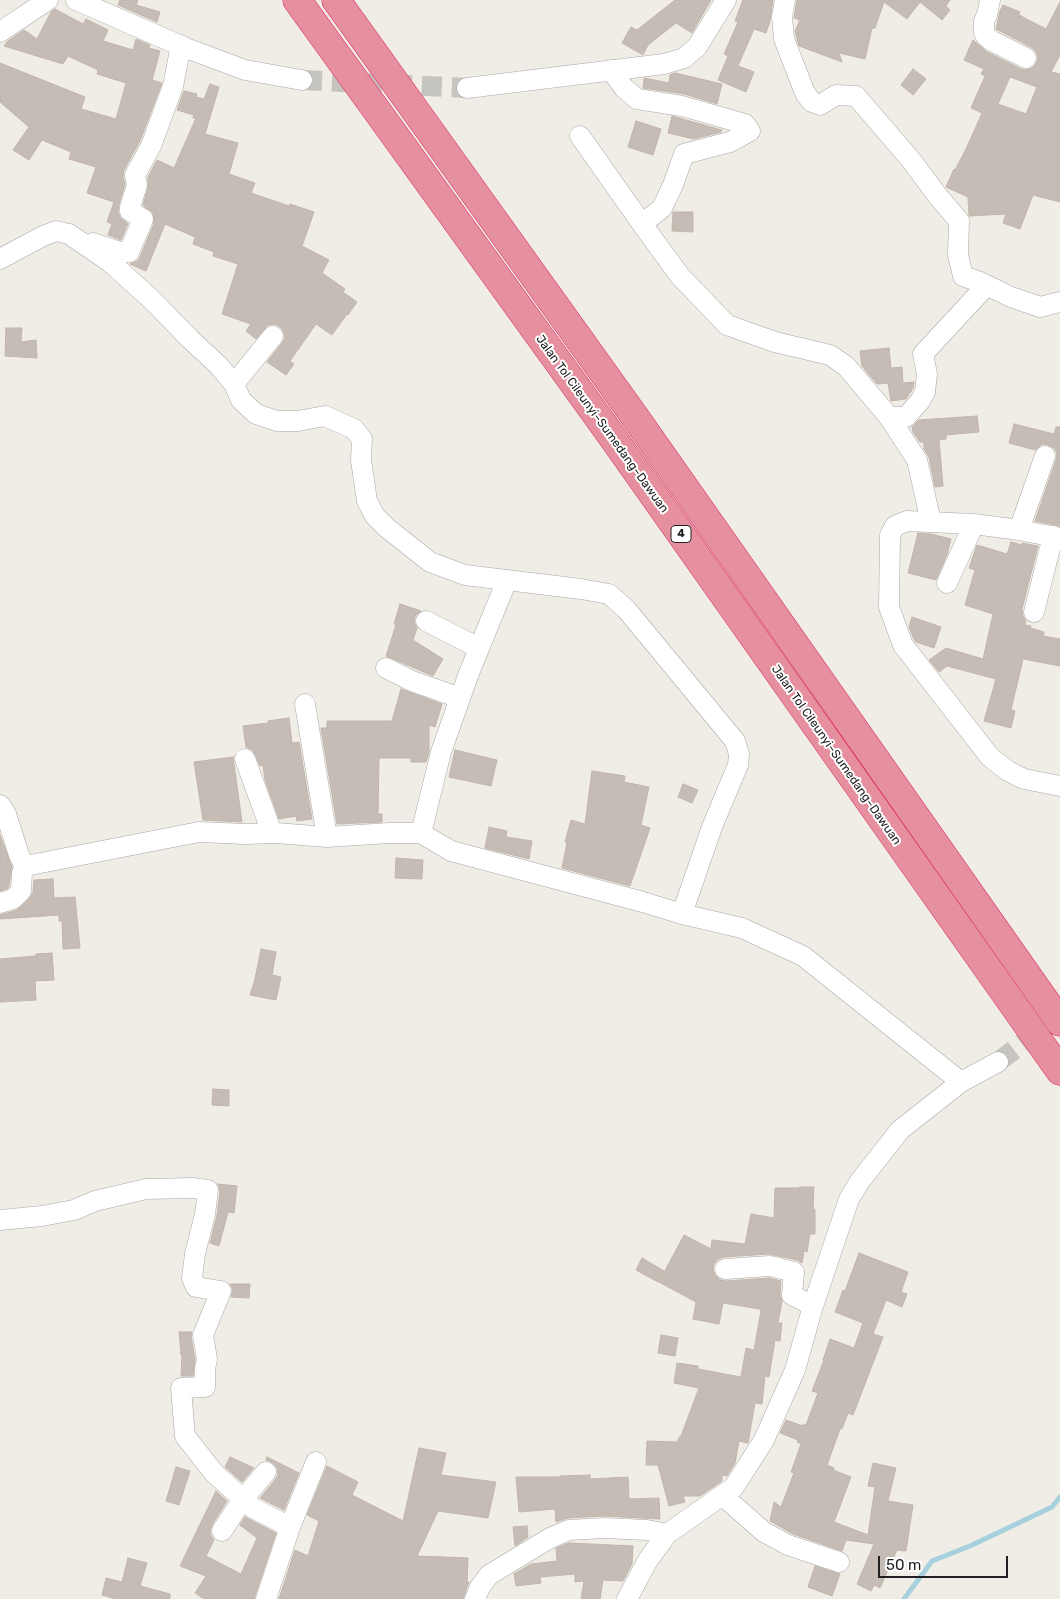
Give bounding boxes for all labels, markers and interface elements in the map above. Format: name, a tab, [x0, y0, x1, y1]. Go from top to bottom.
street label: Jalan Tol Cileunyi–Sumedang–Dawuan	[533, 332, 671, 516]
road number: 4	[671, 526, 691, 542]
street label: Jalan Tol Cileunyi–Sumedang–Dawuan	[768, 662, 904, 848]
scale bar	[880, 1546, 1010, 1578]
text: 50 m	[886, 1556, 921, 1574]

